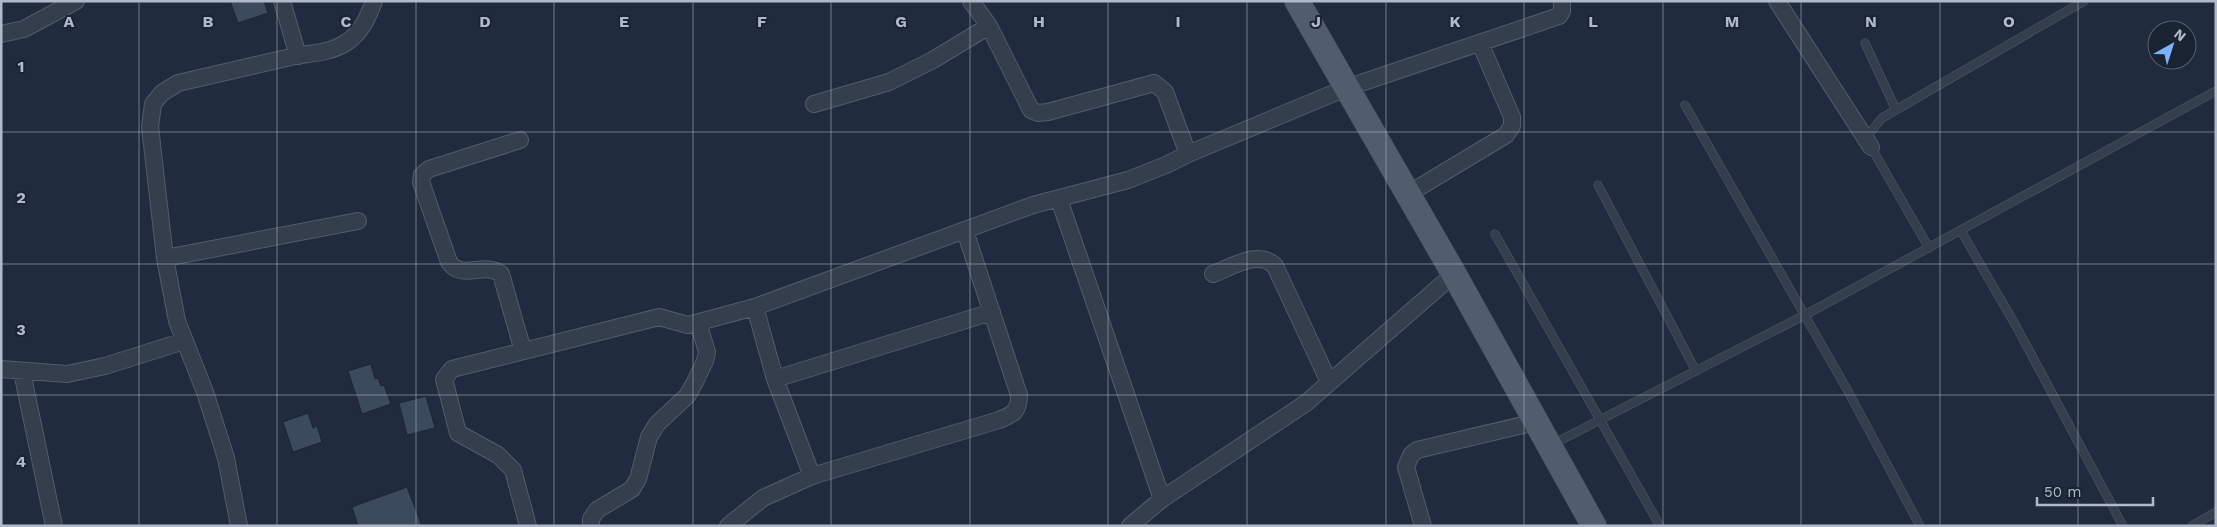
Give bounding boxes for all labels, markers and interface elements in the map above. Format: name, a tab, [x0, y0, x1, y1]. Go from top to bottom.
text: A	[64, 12, 75, 31]
text: B	[203, 12, 214, 31]
text: C	[341, 12, 352, 31]
text: D	[479, 12, 491, 31]
text: E	[619, 12, 629, 31]
text: F	[757, 12, 767, 31]
text: G	[895, 12, 907, 31]
text: H	[1033, 12, 1045, 31]
text: I	[1175, 12, 1181, 31]
text: J	[1311, 12, 1321, 31]
text: K	[1449, 12, 1461, 31]
text: L	[1588, 12, 1598, 31]
text: M	[1725, 12, 1739, 31]
text: N	[1865, 12, 1877, 31]
text: O	[2003, 12, 2015, 31]
north arrow	[2147, 20, 2197, 70]
text: N	[2171, 25, 2189, 44]
text: 1	[18, 57, 24, 76]
text: 2	[16, 188, 26, 207]
text: 3	[16, 320, 26, 339]
text: 4	[16, 452, 26, 471]
scale bar	[2037, 474, 2153, 506]
text: 50 m	[2044, 483, 2081, 501]

